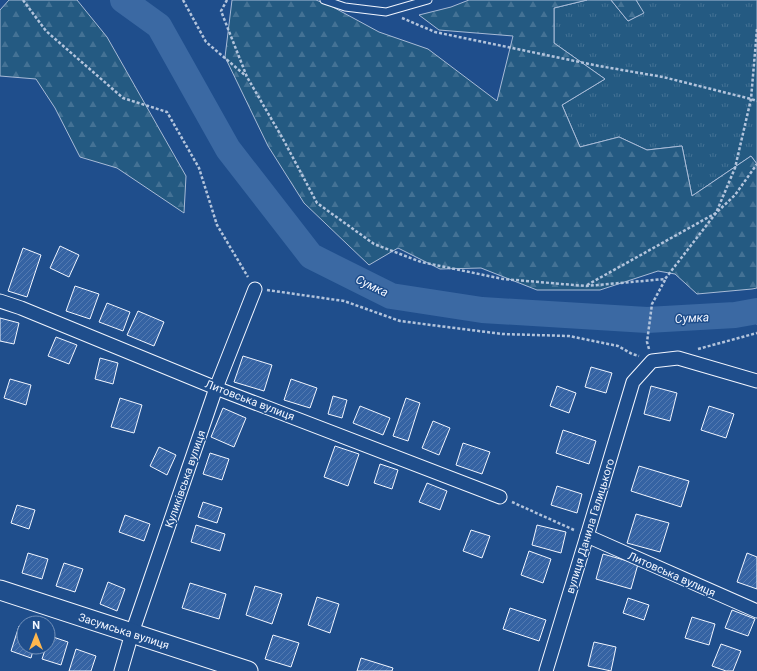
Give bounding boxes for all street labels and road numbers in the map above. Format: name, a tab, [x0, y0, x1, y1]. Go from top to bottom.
street label: Литовська вулиця	[203, 377, 296, 424]
street label: Куликівська вулиця	[163, 429, 208, 530]
street label: вулиця Данила Галицького	[564, 457, 617, 595]
street label: Литовська вулиця	[626, 549, 718, 600]
street label: Засумська вулиця	[77, 611, 171, 652]

